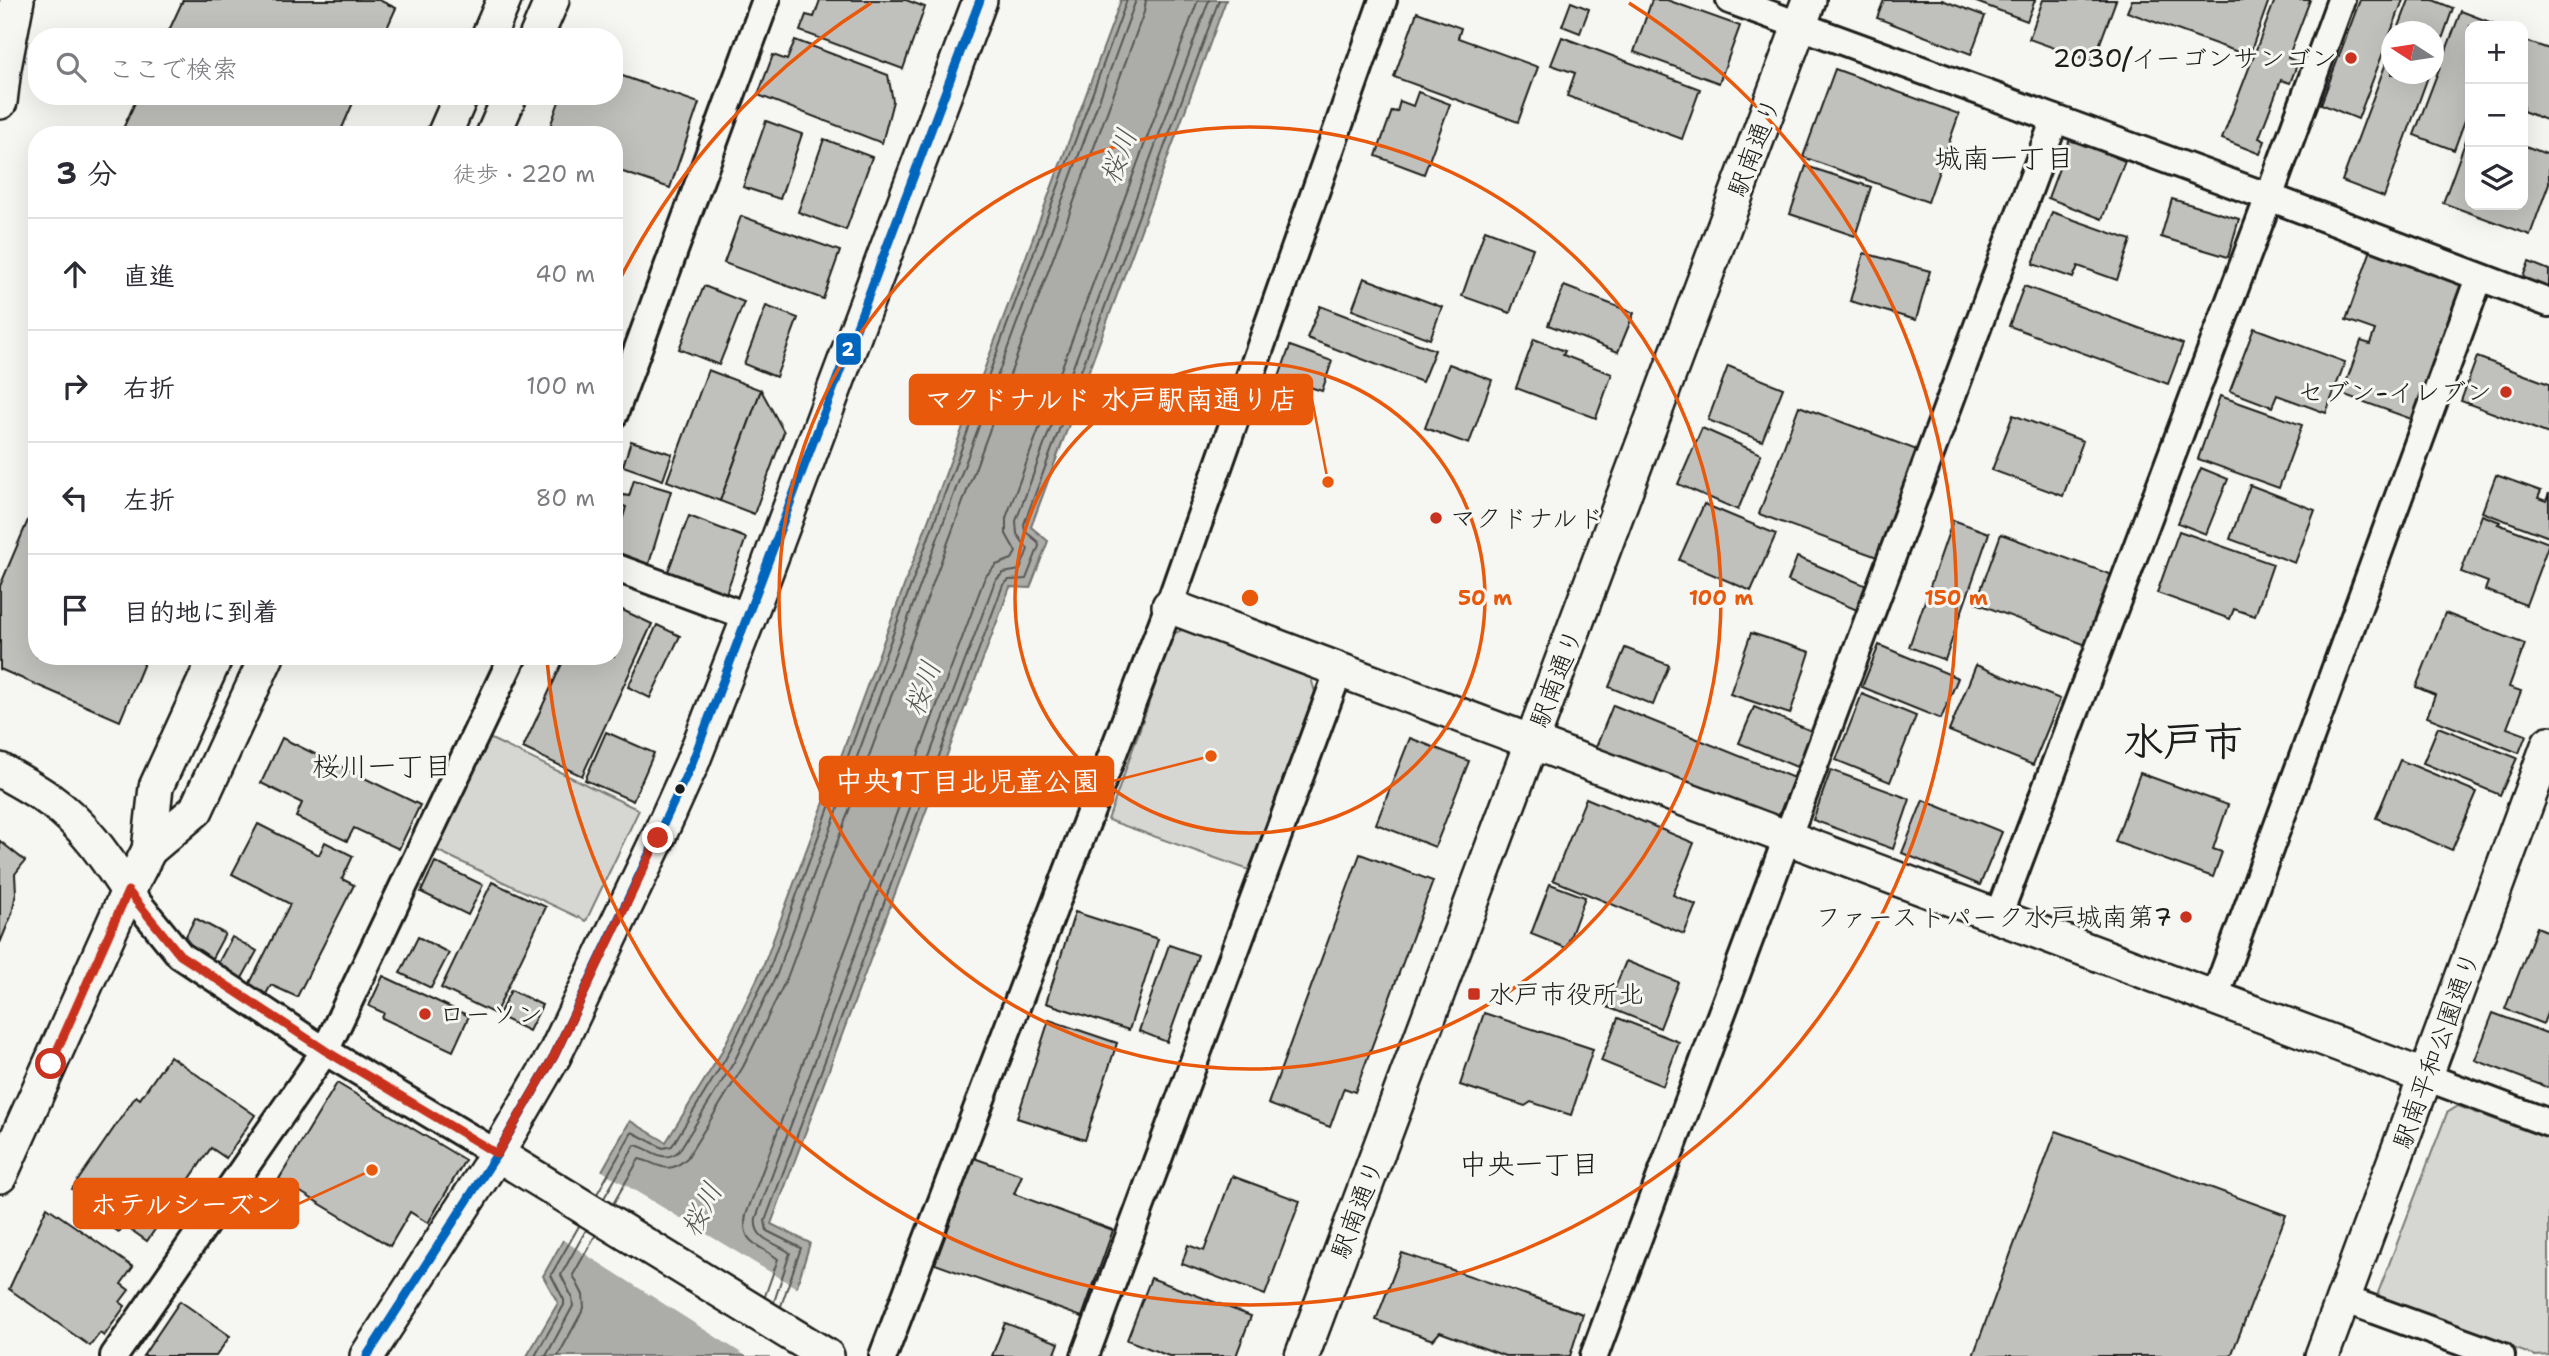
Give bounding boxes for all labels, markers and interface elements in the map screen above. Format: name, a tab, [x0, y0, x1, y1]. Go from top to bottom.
north arrow	[2381, 21, 2444, 84]
map controls	[2465, 21, 2528, 210]
button: +	[2465, 21, 2528, 84]
search box	[28, 28, 623, 105]
place label: 2030/イーゴンサンゴン	[2053, 40, 2337, 75]
icon: search	[52, 48, 90, 86]
marker: 2030/イーゴンサンゴン	[2343, 50, 2359, 66]
text: ここで検索	[108, 51, 238, 86]
button: −	[2465, 84, 2528, 147]
street label: 駅南通り	[1719, 92, 1789, 202]
water label: 桜川	[1091, 123, 1145, 189]
district label: 城南一丁目	[1934, 139, 2074, 177]
button: layers	[2465, 147, 2528, 210]
text: 3 分	[56, 153, 117, 194]
text: 徒歩 · 220 m	[453, 159, 595, 189]
icon: ahead	[56, 255, 94, 293]
text: 直進	[123, 258, 175, 293]
text: 40 m	[535, 259, 595, 289]
line badge: 2	[835, 332, 862, 366]
text: 2	[841, 337, 855, 362]
icon: right	[56, 367, 94, 405]
text: 右折	[123, 370, 175, 405]
text: 100 m	[526, 371, 595, 401]
place label: セブン-イレブン	[2297, 374, 2492, 409]
callout: マクドナルド 水戸駅南通り店	[910, 375, 1312, 424]
text: マクドナルド 水戸駅南通り店	[925, 380, 1297, 418]
marker: セブン-イレブン	[2498, 384, 2514, 400]
icon: left	[56, 479, 94, 517]
text: 左折	[123, 482, 175, 517]
text: 80 m	[536, 483, 595, 513]
place label: マクドナルド	[1450, 500, 1604, 535]
marker: マクドナルド	[1428, 510, 1444, 526]
text: 50 m	[1458, 584, 1512, 612]
text: 100 m	[1689, 584, 1753, 612]
text: 150 m	[1924, 584, 1988, 612]
centre of rings	[1238, 586, 1262, 610]
icon: arrive	[56, 591, 94, 629]
text: 目的地に到着	[123, 594, 279, 629]
street label: 駅南通り	[1521, 623, 1591, 733]
water label: 桜川	[895, 655, 949, 721]
district label: 水戸市	[2123, 714, 2243, 768]
district label: 桜川一丁目	[312, 747, 452, 785]
callout: 中央1丁目北児童公園	[820, 757, 1113, 806]
text: 中央1丁目北児童公園	[835, 762, 1099, 800]
unlabelled marker	[673, 782, 687, 796]
route end	[642, 822, 673, 853]
place label: ファーストパーク水戸城南第7	[1815, 899, 2172, 934]
marker: ファーストパーク水戸城南第7	[2178, 909, 2194, 925]
street label: 駅南平和公園通り	[2384, 946, 2488, 1154]
place label: 水戸市役所北	[1488, 976, 1644, 1011]
marker: 水戸市役所北	[1466, 986, 1482, 1002]
place label: ローソン	[439, 996, 543, 1031]
marker: ローソン	[417, 1006, 433, 1022]
route start	[35, 1048, 66, 1079]
district label: 中央一丁目	[1459, 1145, 1599, 1183]
street label: 駅南通り	[1322, 1154, 1392, 1264]
water label: 桜川	[671, 1175, 731, 1243]
callout: ホテルシーズン	[74, 1179, 298, 1228]
text: ホテルシーズン	[90, 1185, 282, 1223]

